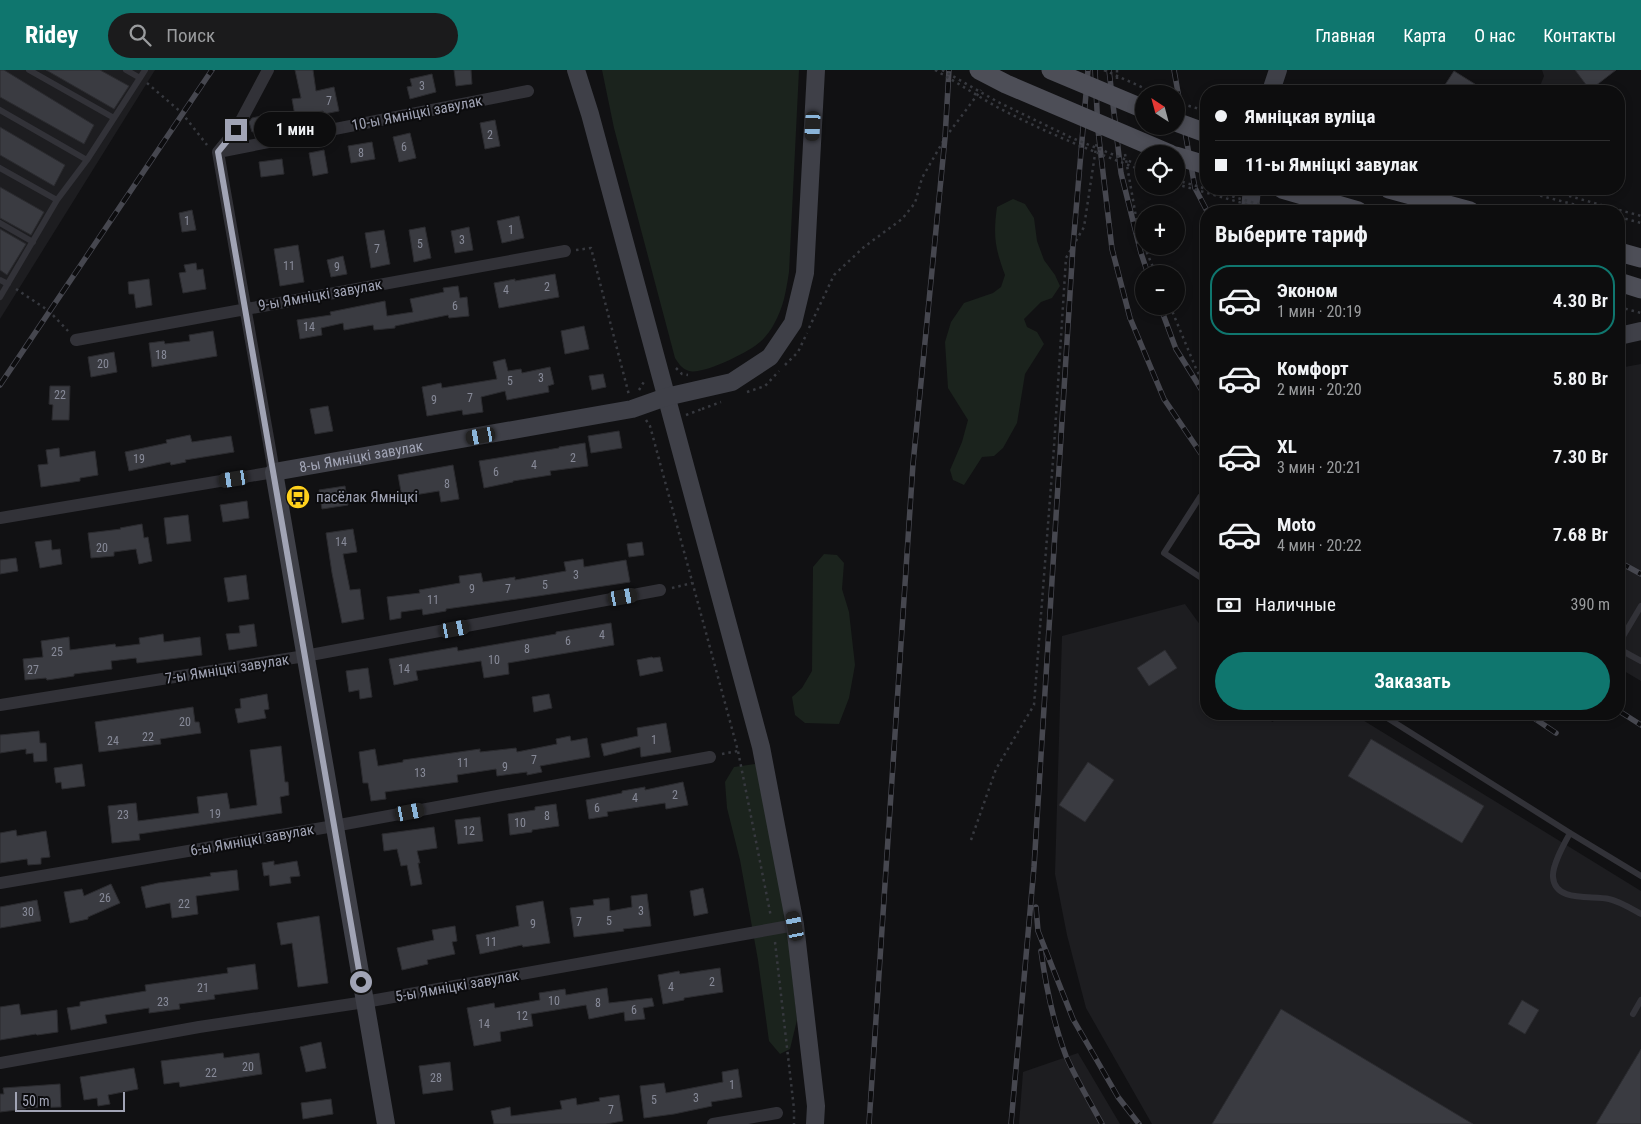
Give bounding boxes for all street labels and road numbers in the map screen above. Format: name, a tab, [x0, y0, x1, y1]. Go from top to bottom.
street label: 10-ы Ямніцкі завулак	[350, 92, 484, 134]
street label: 9-ы Ямніцкі завулак	[257, 275, 383, 315]
street label: 8-ы Ямніцкі завулак	[298, 437, 424, 476]
street label: 7-ы Ямніцкі завулак	[164, 650, 290, 688]
street label: 6-ы Ямніцкі завулак	[189, 820, 315, 860]
street label: 5-ы Ямніцкі завулак	[394, 966, 520, 1006]

